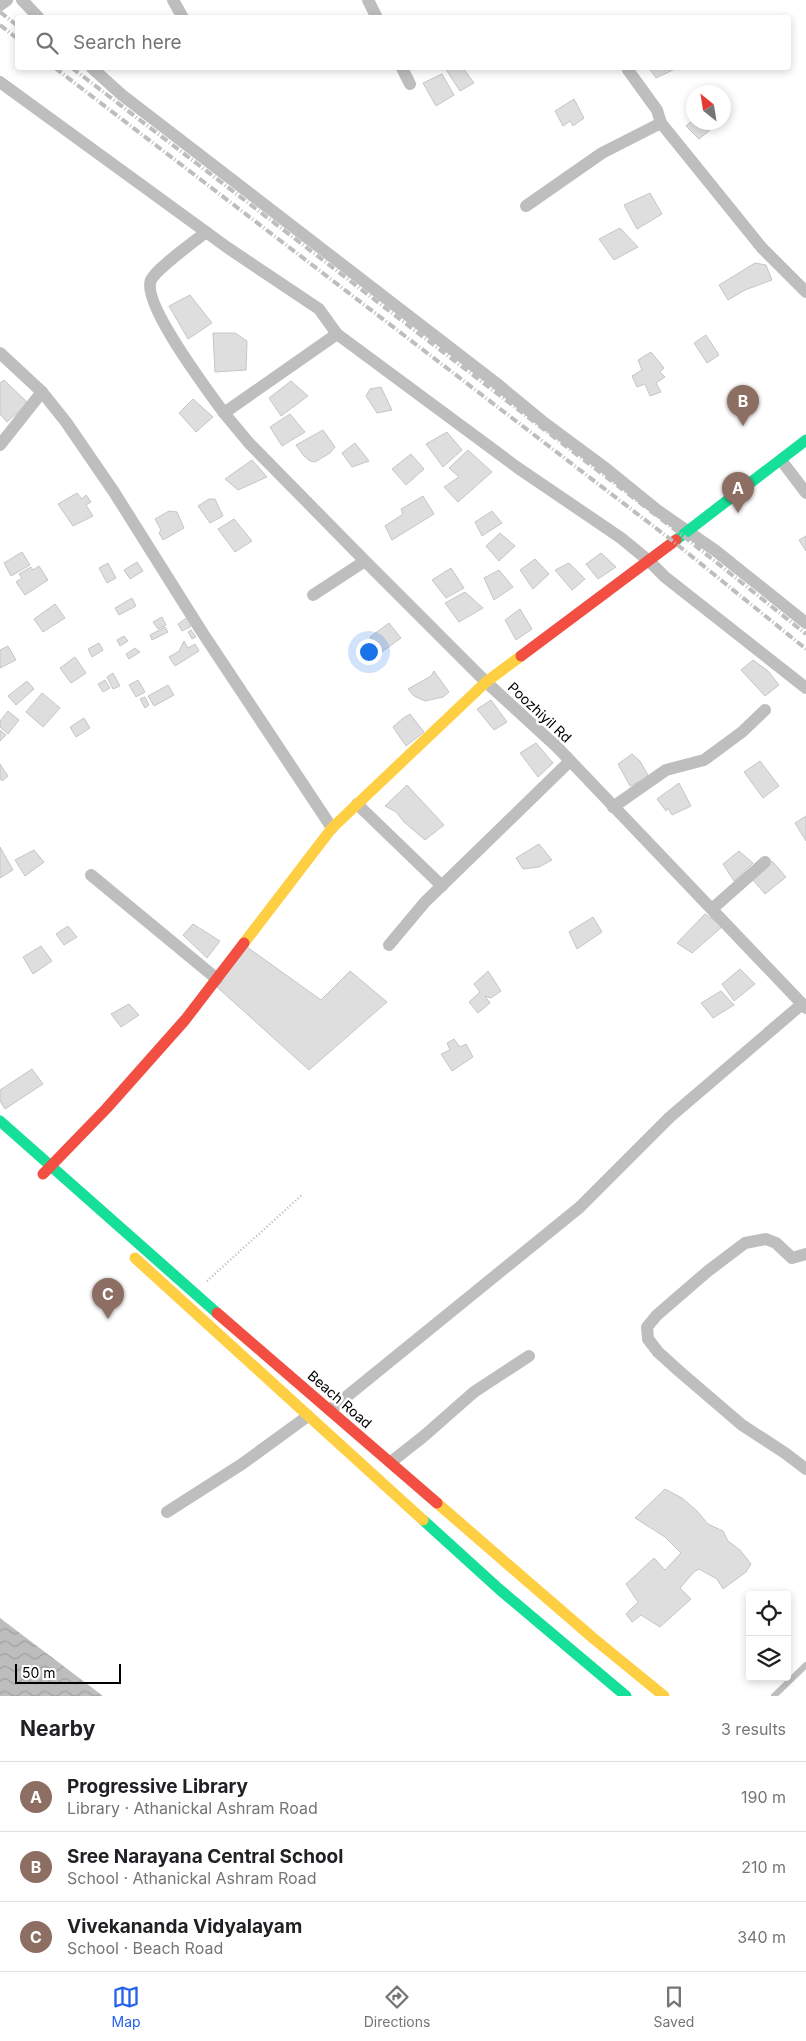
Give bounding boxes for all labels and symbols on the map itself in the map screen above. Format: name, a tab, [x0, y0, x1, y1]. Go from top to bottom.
north arrow	[686, 85, 731, 130]
pin: B	[727, 385, 759, 426]
pin: A	[722, 472, 754, 513]
your location	[356, 639, 382, 665]
street label: Poozhiyil Rd	[505, 678, 575, 746]
pin: C	[92, 1278, 124, 1319]
street label: Beach Road	[304, 1367, 376, 1431]
scale bar	[15, 1661, 121, 1684]

